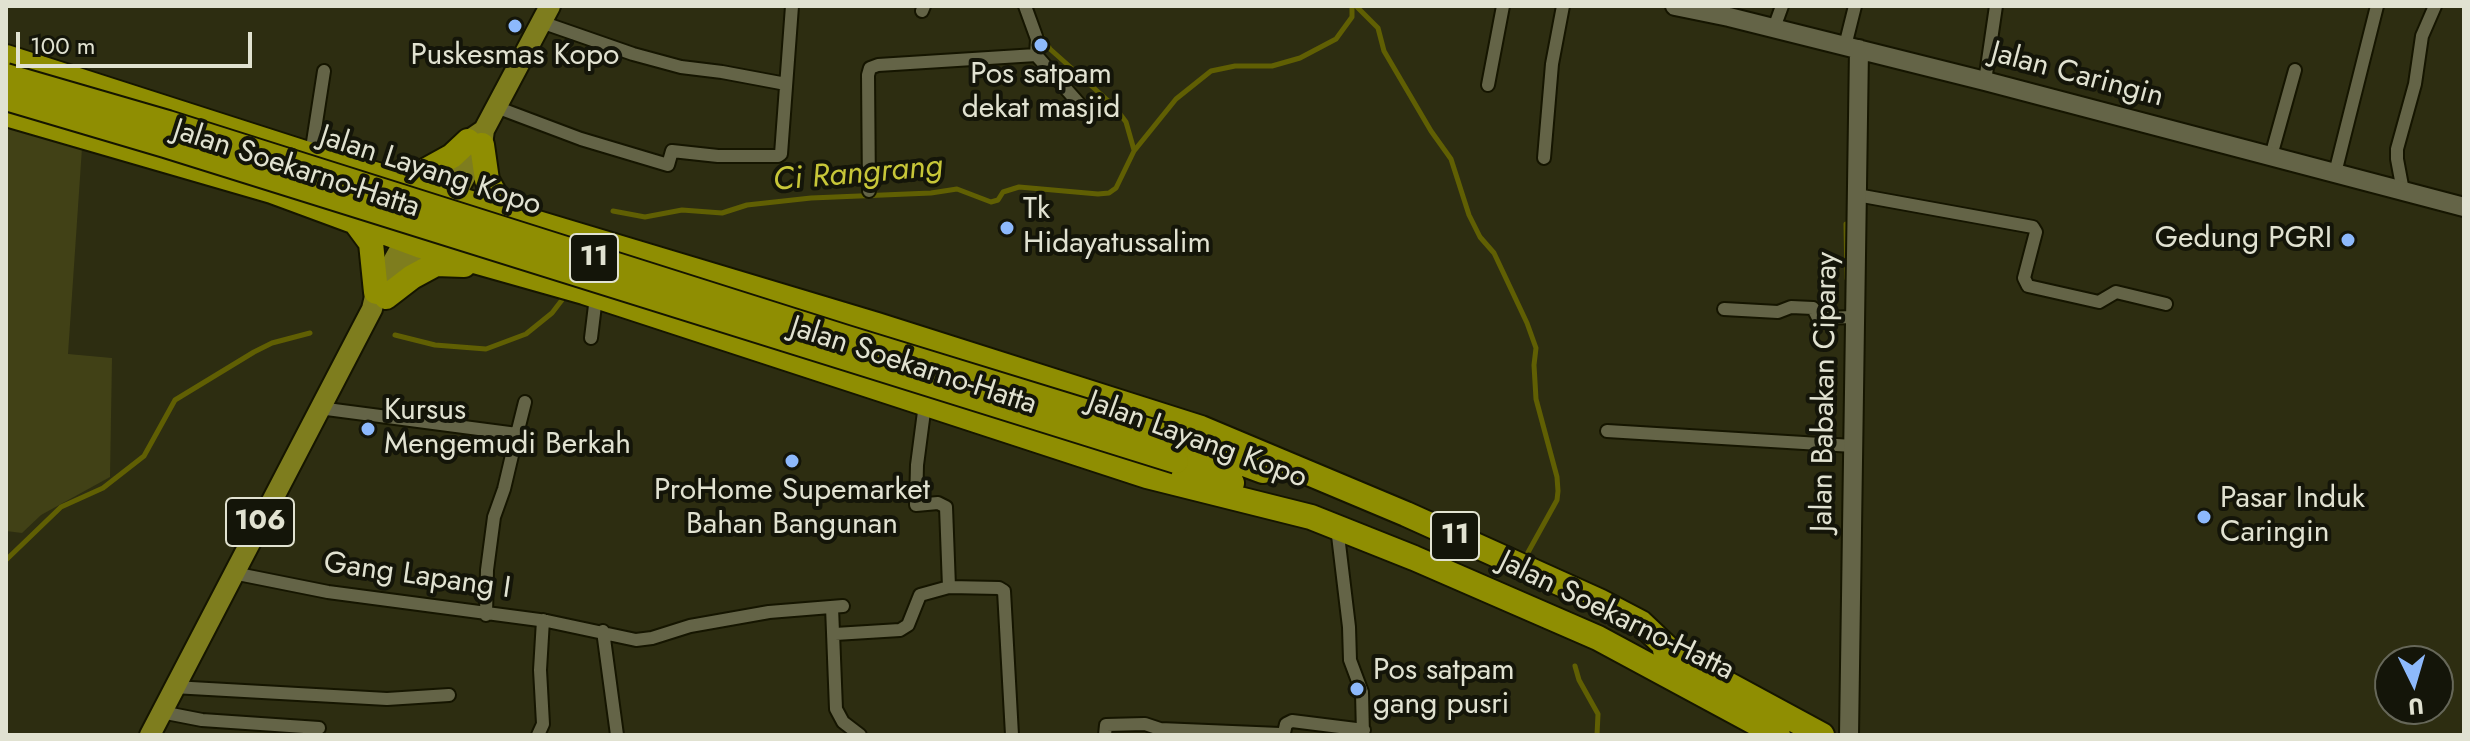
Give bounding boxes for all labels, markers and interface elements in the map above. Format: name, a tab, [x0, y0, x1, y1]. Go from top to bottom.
scale bar	[20, 16, 256, 66]
marker: Puskesmas Kopo	[506, 17, 524, 35]
text: 100 m	[30, 28, 96, 63]
marker: Pos satpam dekat masjid	[1032, 36, 1050, 54]
street label: Jalan Caringin	[1987, 36, 2167, 116]
place label: Puskesmas Kopo	[411, 39, 619, 75]
place label: Pos satpam dekat masjid	[962, 58, 1120, 128]
street label: Jalan Soekarno-Hatta	[168, 113, 424, 227]
street label: Jalan Layang Kopo	[315, 119, 545, 225]
water label: Ci Rangrang	[771, 148, 945, 202]
place label: Tk Hidayatussalim	[1023, 193, 1211, 264]
marker: Tk Hidayatussalim	[998, 219, 1016, 237]
place label: Gedung PGRI	[2155, 222, 2332, 258]
marker: Gedung PGRI	[2339, 231, 2357, 249]
road number: 11	[570, 234, 618, 282]
street label: Jalan Babakan Ciparay	[1806, 251, 1846, 533]
street label: Jalan Soekarno-Hatta	[785, 310, 1041, 424]
street label: Jalan Layang Kopo	[1082, 385, 1312, 497]
place label: Kursus Mengemudi Berkah	[384, 394, 631, 464]
marker: Kursus Mengemudi Berkah	[359, 420, 377, 438]
marker: ProHome Supemarket Bahan Bangunan	[783, 452, 801, 470]
place label: ProHome Supemarket Bahan Bangunan	[654, 474, 930, 544]
place label: Pasar Induk Caringin	[2220, 482, 2365, 552]
road number: 106	[226, 498, 294, 546]
marker: Pasar Induk Caringin	[2195, 508, 2213, 526]
road number: 11	[1431, 512, 1479, 560]
street label: Jalan Soekarno-Hatta	[1493, 544, 1739, 690]
street label: Gang Lapang I	[321, 546, 513, 608]
north arrow	[2374, 645, 2454, 725]
place label: Pos satpam gang pusri	[1373, 654, 1515, 724]
marker: Pos satpam gang pusri	[1348, 680, 1366, 698]
text: U	[2407, 690, 2425, 724]

